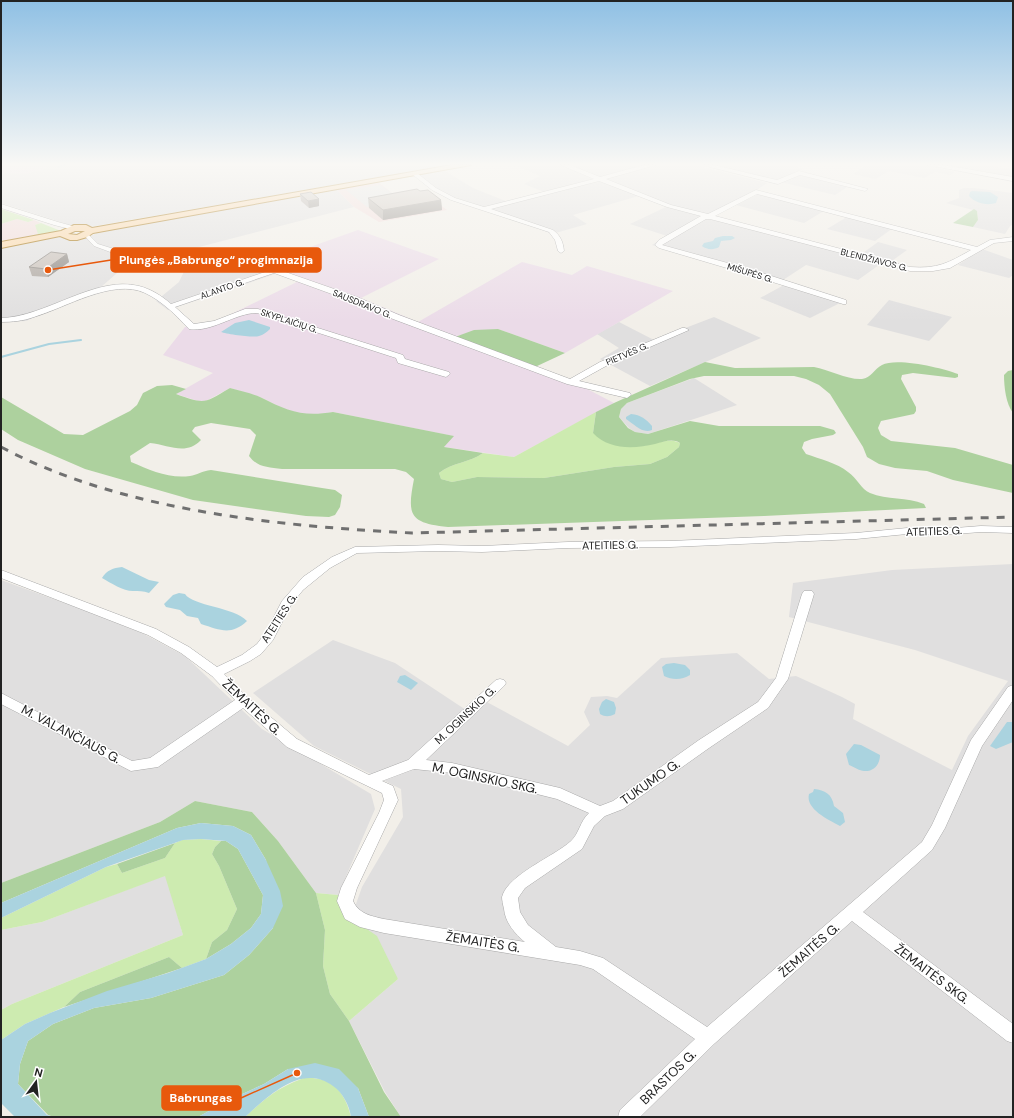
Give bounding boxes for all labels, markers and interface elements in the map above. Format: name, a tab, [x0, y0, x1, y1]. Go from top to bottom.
street label: BLENDŽIAVOS G.	[839, 246, 909, 274]
callout: Plungės „Babrungo“ progimnazija	[111, 248, 321, 272]
text: Plungės „Babrungo“ progimnazija	[119, 252, 313, 268]
street label: MIŠUPĖS G.	[726, 260, 775, 286]
street label: ALANTO G.	[198, 276, 246, 302]
street label: SAUSDRAVO G.	[331, 287, 393, 321]
street label: SKYPLAIČIŲ G.	[259, 306, 319, 336]
street label: PIETVĖS G.	[604, 340, 650, 368]
street label: ATEITIES G.	[906, 523, 962, 539]
street label: ATEITIES G.	[582, 538, 638, 552]
street label: ATEITIES G.	[258, 591, 300, 645]
street label: ŽEMAITĖS G.	[219, 675, 286, 739]
street label: M. OGINSKIO G.	[431, 683, 499, 747]
street label: M. VALANČIAUS G.	[18, 701, 124, 768]
street label: TUKUMO G.	[617, 755, 683, 809]
street label: M. OGINSKIO SKG.	[431, 758, 540, 798]
street label: ŽEMAITĖS G.	[775, 919, 843, 981]
street label: ŽEMAITĖS G.	[445, 928, 522, 956]
street label: ŽEMAITĖS SKG.	[891, 940, 973, 1008]
street label: BRASTOS G.	[636, 1046, 700, 1108]
north arrow	[16, 1062, 56, 1102]
text: N	[33, 1065, 44, 1080]
callout: Babrungas	[162, 1086, 241, 1110]
text: Babrungas	[170, 1090, 232, 1106]

